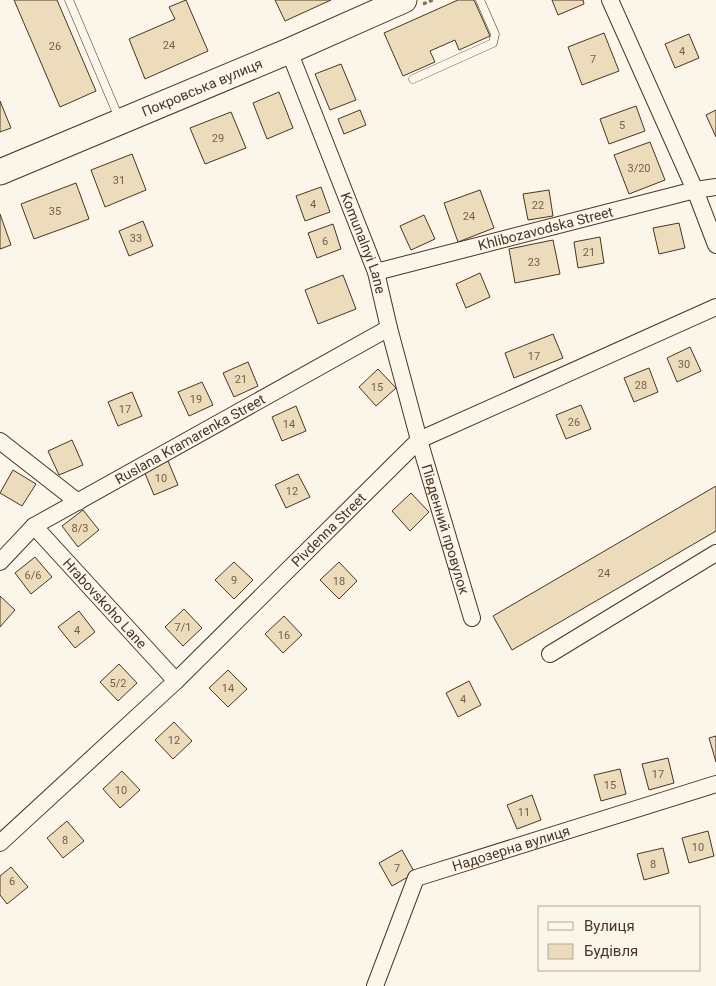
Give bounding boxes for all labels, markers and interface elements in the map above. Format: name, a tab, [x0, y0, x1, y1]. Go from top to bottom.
house number: 24	[163, 39, 175, 52]
house number: 26	[49, 40, 61, 53]
house number: 4	[679, 45, 685, 58]
house number: 7	[590, 53, 596, 66]
street label: Покровська вулиця	[139, 55, 265, 120]
house number: 5	[619, 119, 625, 132]
house number: 29	[212, 132, 224, 145]
house number: 3/20	[627, 162, 651, 175]
house number: 31	[113, 174, 125, 187]
street label: Komunalnyi Lane	[337, 190, 389, 295]
house number: 4	[310, 198, 316, 211]
house number: 22	[532, 199, 544, 212]
street label: Khlibozavodska Street	[476, 203, 615, 253]
house number: 35	[49, 205, 61, 218]
house number: 24	[463, 210, 475, 223]
house number: 33	[130, 232, 142, 245]
house number: 6	[322, 235, 328, 248]
house number: 21	[583, 246, 595, 259]
house number: 23	[528, 256, 540, 269]
house number: 17	[528, 350, 540, 363]
house number: 30	[678, 358, 690, 371]
house number: 21	[235, 373, 247, 386]
house number: 28	[635, 379, 647, 392]
house number: 15	[371, 381, 383, 394]
street label: Ruslana Kramarenka Street	[112, 391, 268, 487]
house number: 19	[190, 393, 202, 406]
house number: 17	[119, 403, 131, 416]
house number: 26	[568, 416, 580, 429]
house number: 14	[283, 418, 295, 431]
street label: Південний провулок	[419, 462, 473, 597]
house number: 10	[155, 472, 167, 485]
house number: 12	[286, 485, 298, 498]
street label: Pivdenna Street	[288, 489, 369, 570]
house number: 8/3	[72, 522, 88, 535]
street label: Hrabovskoho Lane	[60, 555, 150, 652]
house number: 24	[598, 567, 610, 580]
house number: 6/6	[25, 569, 41, 582]
house number: 9	[231, 574, 237, 587]
house number: 18	[333, 575, 345, 588]
house number: 7/1	[175, 621, 191, 634]
house number: 4	[74, 624, 80, 637]
house number: 16	[278, 629, 290, 642]
house number: 5/2	[110, 677, 126, 690]
house number: 14	[222, 682, 234, 695]
house number: 4	[460, 693, 466, 706]
house number: 12	[168, 734, 180, 747]
house number: 17	[652, 768, 664, 781]
house number: 15	[604, 779, 616, 792]
house number: 10	[115, 784, 127, 797]
house number: 11	[518, 806, 530, 819]
street label: Надозерна вулиця	[450, 822, 572, 874]
house number: 8	[62, 834, 68, 847]
house number: 10	[692, 841, 704, 854]
house number: 8	[650, 858, 656, 871]
house number: 7	[394, 862, 400, 875]
house number: 6	[9, 875, 15, 888]
legend	[538, 906, 701, 971]
text: Вулиця	[584, 917, 635, 935]
text: Будівля	[584, 942, 638, 960]

